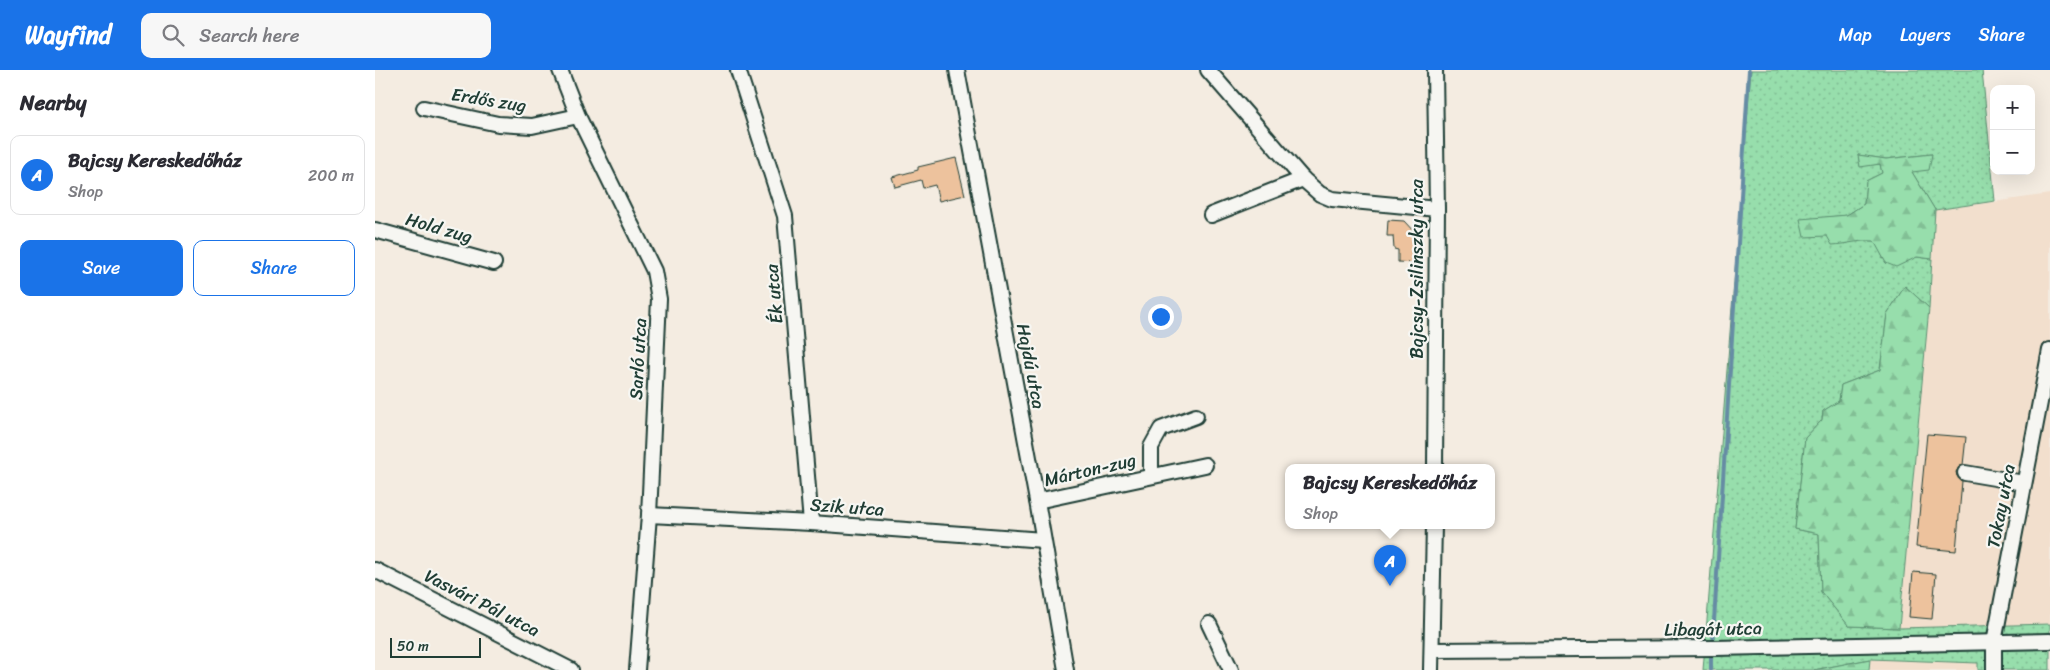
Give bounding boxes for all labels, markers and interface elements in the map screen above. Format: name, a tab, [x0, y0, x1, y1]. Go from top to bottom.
search box	[141, 13, 491, 58]
text: Wayfind	[25, 14, 111, 56]
text: Search here	[199, 19, 299, 52]
text: Map	[1839, 19, 1872, 51]
text: Layers	[1900, 19, 1951, 51]
text: Share	[1979, 19, 2025, 51]
icon: search	[159, 21, 187, 49]
street label: Erdős zug	[449, 78, 529, 122]
text: Nearby	[20, 84, 86, 122]
map controls	[1990, 85, 2035, 175]
button: +	[1990, 85, 2035, 130]
button: −	[1990, 130, 2035, 175]
text: Bajcsy Kereskedőház	[68, 144, 242, 177]
text: A	[32, 161, 42, 190]
text: 200 m	[308, 161, 354, 190]
text: Shop	[68, 177, 103, 206]
street label: Bajcsy-Zsilinszky utca	[1401, 178, 1433, 359]
street label: Hold zug	[402, 203, 476, 253]
button: Save	[20, 240, 183, 296]
button: Share	[193, 240, 355, 296]
street label: Ék utca	[755, 262, 793, 325]
your location	[1148, 304, 1174, 330]
street label: Sarló utca	[620, 317, 656, 401]
street label: Hajdú utca	[1007, 321, 1055, 411]
street label: Márton-zug	[1041, 444, 1139, 496]
street label: Tokay utca	[1977, 461, 2025, 551]
popup	[1285, 464, 1495, 529]
text: Bajcsy Kereskedőház	[1303, 466, 1477, 499]
street label: Szik utca	[809, 488, 885, 526]
text: Shop	[1303, 499, 1338, 528]
pin: A	[1374, 545, 1406, 586]
street label: Vasvári Pál utca	[418, 560, 546, 646]
street label: Libagát utca	[1664, 612, 1762, 646]
text: 50 m	[397, 634, 429, 659]
scale bar	[390, 635, 481, 658]

